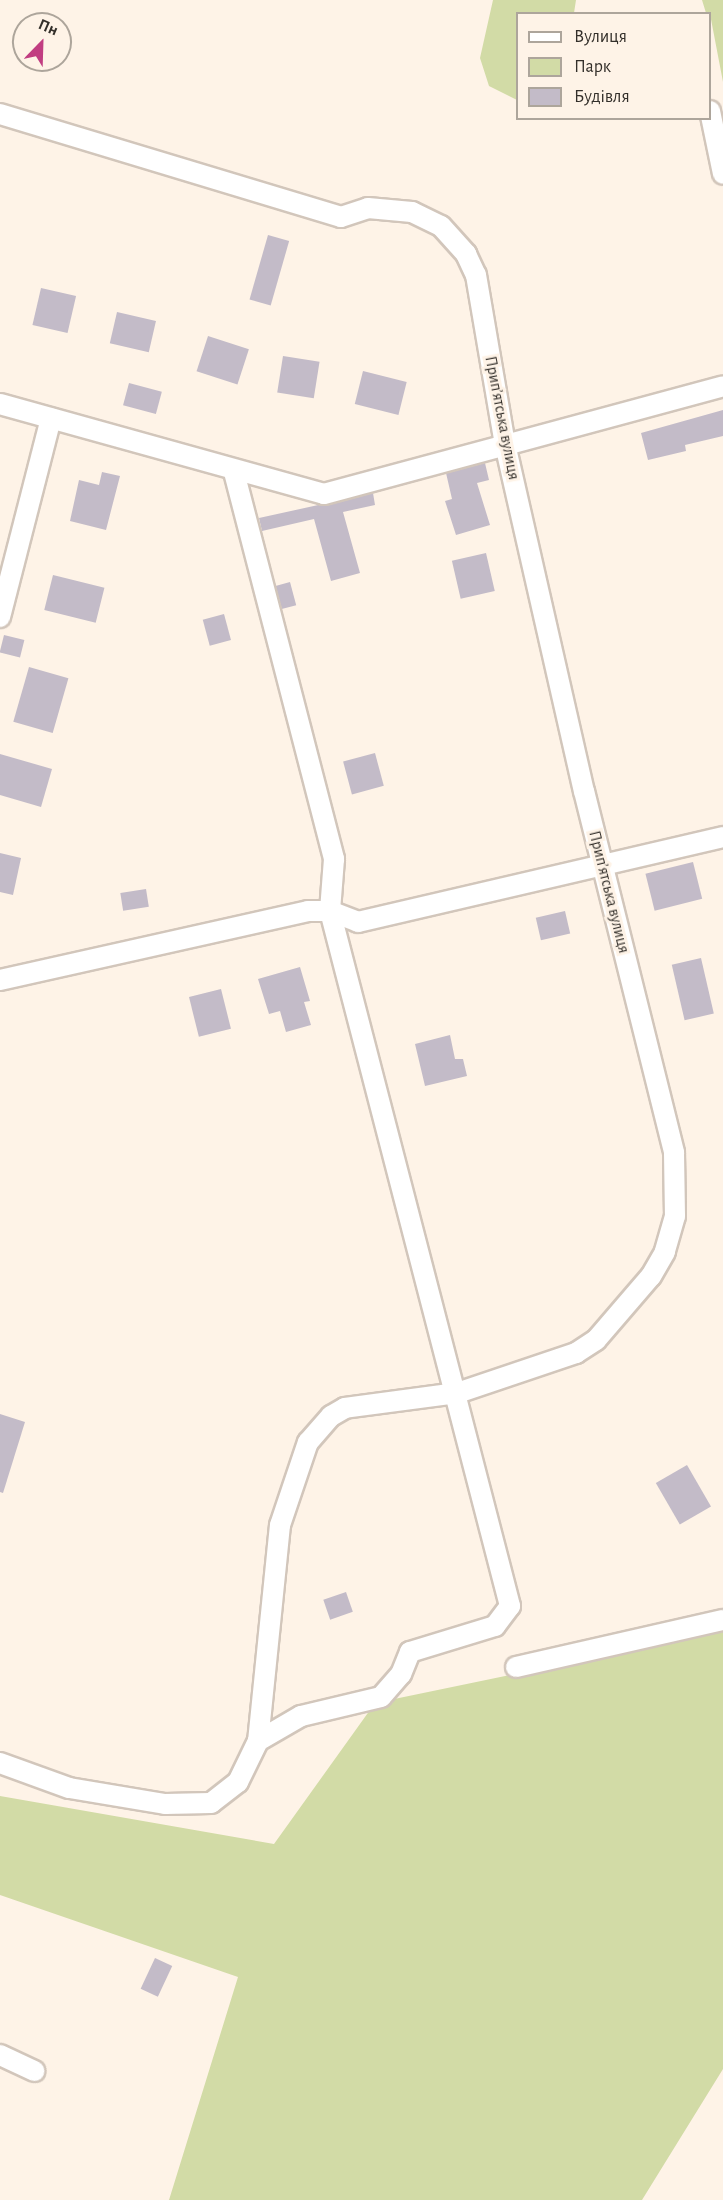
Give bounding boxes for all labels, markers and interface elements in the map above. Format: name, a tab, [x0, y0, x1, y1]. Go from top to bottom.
north arrow	[12, 12, 72, 72]
legend	[516, 12, 711, 120]
text: Пн	[36, 16, 60, 38]
text: Вулиця	[574, 28, 627, 46]
text: Парк	[574, 58, 611, 76]
text: Будівля	[574, 88, 630, 106]
street label: Прип’ятська вулиця	[481, 355, 523, 481]
street label: Прип’ятська вулиця	[584, 829, 634, 955]

